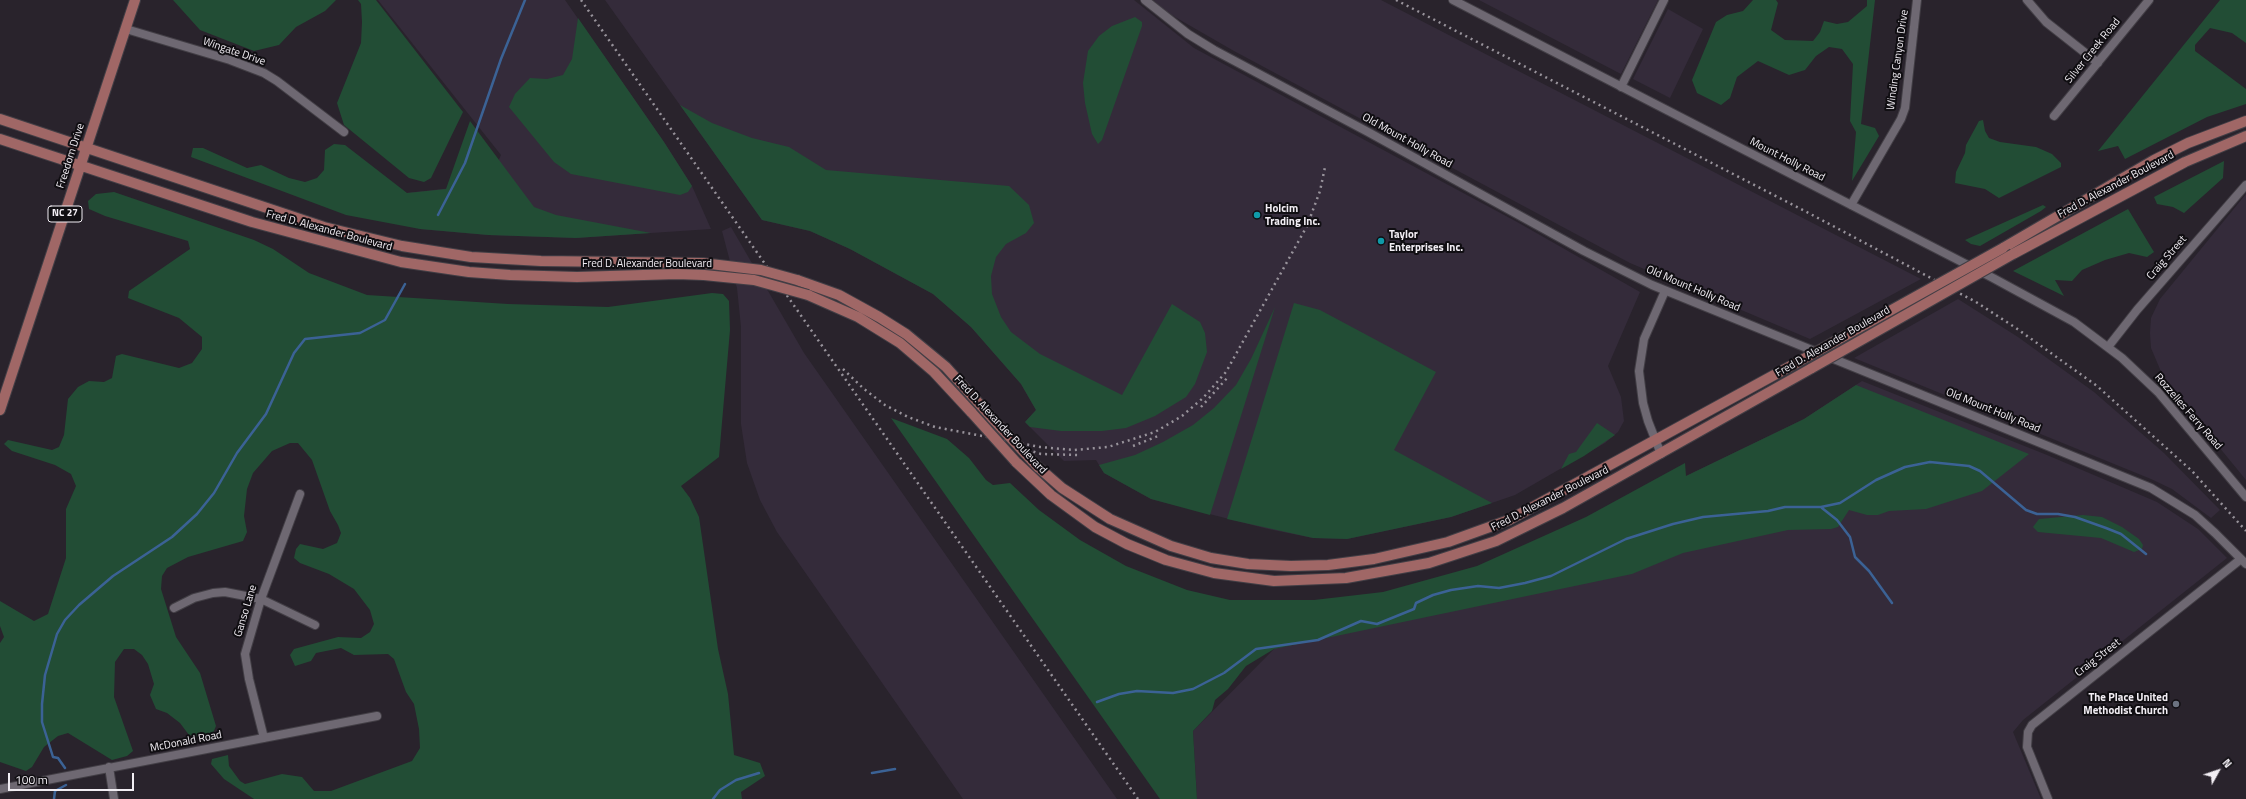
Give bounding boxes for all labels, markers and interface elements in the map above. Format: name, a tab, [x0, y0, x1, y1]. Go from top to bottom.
street label: Winding Canyon Drive	[1884, 9, 1912, 111]
street label: Silver Creek Road	[2063, 16, 2123, 86]
street label: Wingate Drive	[201, 35, 267, 69]
street label: Old Mount Holly Road	[1360, 111, 1454, 171]
street label: Freedom Drive	[54, 122, 88, 190]
street label: Mount Holly Road	[1747, 135, 1827, 185]
street label: Fred D. Alexander Boulevard	[2056, 149, 2176, 221]
place label: Holcim Trading Inc.	[1265, 202, 1320, 228]
road number: NC 27	[48, 206, 82, 222]
street label: Fred D. Alexander Boulevard	[265, 208, 393, 254]
marker: Holcim Trading Inc.	[1252, 210, 1262, 220]
place label: Taylor Enterprises Inc.	[1389, 228, 1463, 254]
street label: Craig Street	[2144, 233, 2190, 283]
marker: Taylor Enterprises Inc.	[1376, 236, 1386, 246]
street label: Fred D. Alexander Boulevard	[582, 257, 712, 271]
street label: Old Mount Holly Road	[1644, 263, 1742, 315]
street label: Fred D. Alexander Boulevard	[1773, 304, 1893, 380]
street label: Rozzelles Ferry Road	[2151, 371, 2225, 453]
street label: Fred D. Alexander Boulevard	[951, 373, 1049, 477]
street label: Old Mount Holly Road	[1944, 386, 2042, 436]
street label: Fred D. Alexander Boulevard	[1489, 464, 1611, 534]
street label: Ganso Lane	[232, 583, 260, 639]
street label: Craig Street	[2073, 636, 2123, 680]
place label: The Place United Methodist Church	[2083, 691, 2168, 717]
marker: The Place United Methodist Church	[2171, 699, 2181, 709]
street label: McDonald Road	[149, 729, 223, 755]
north arrow	[2198, 751, 2238, 791]
text: N	[2219, 755, 2236, 771]
scale bar	[10, 765, 136, 791]
text: 100 m	[15, 770, 48, 789]

